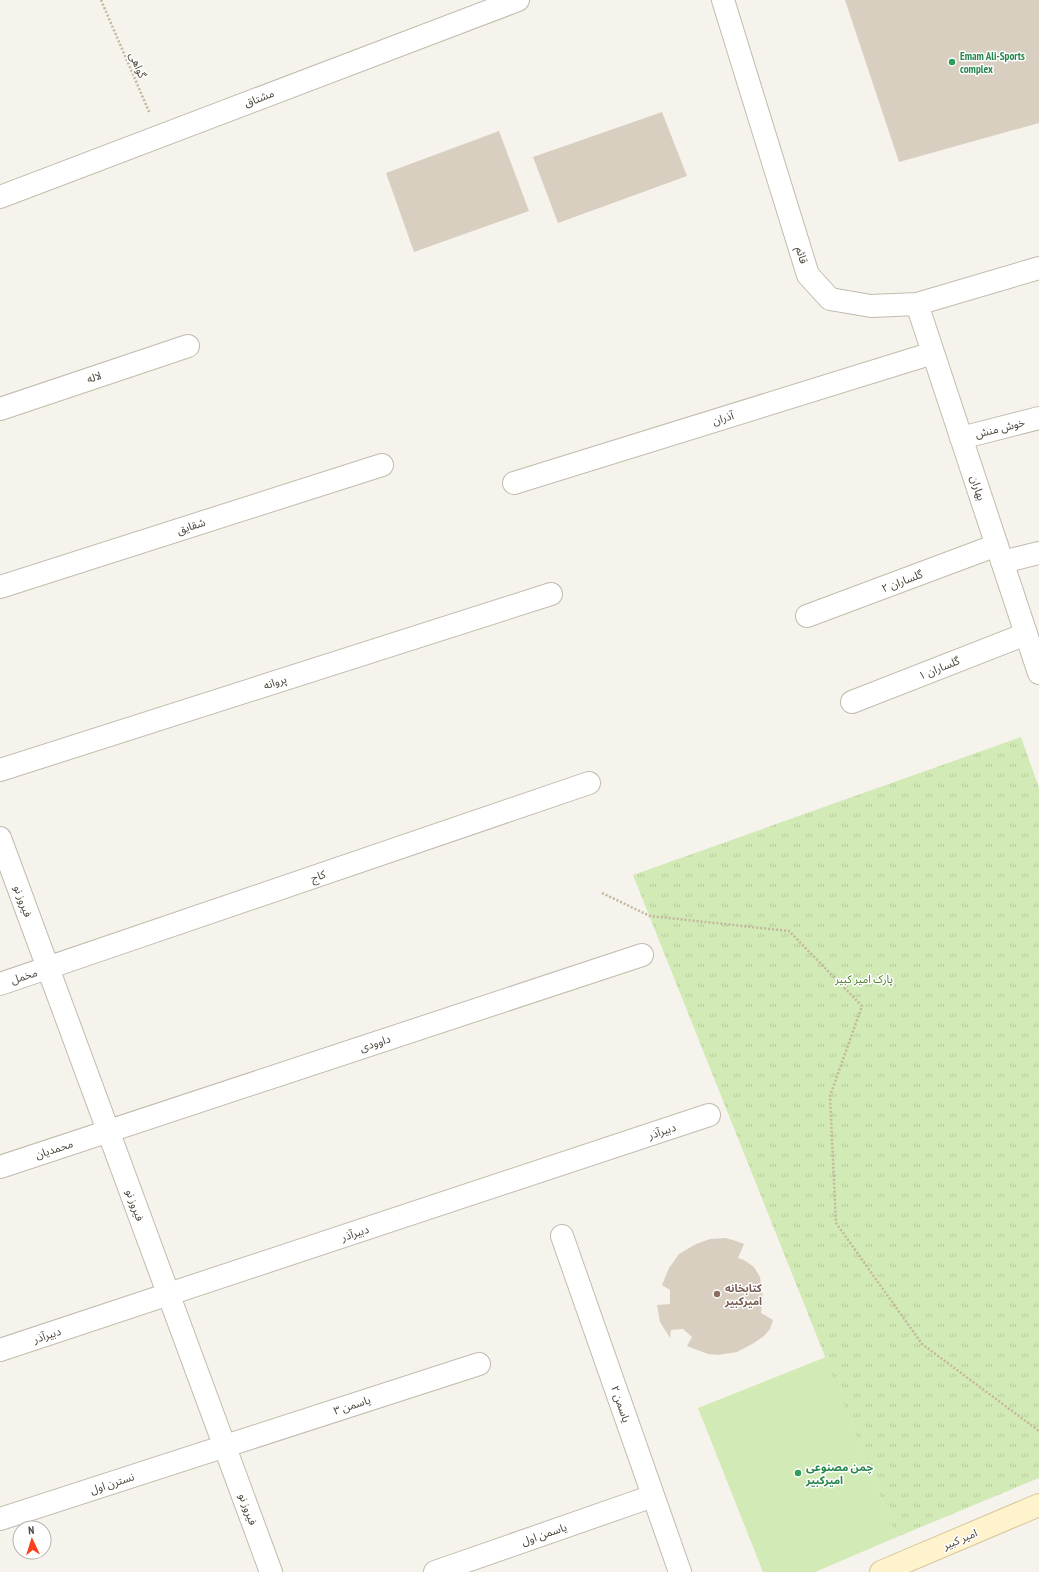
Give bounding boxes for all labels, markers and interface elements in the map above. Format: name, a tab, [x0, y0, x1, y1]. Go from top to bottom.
place label: Emam Ali-Sports complex	[960, 49, 1025, 76]
street label: گواهی	[126, 50, 150, 80]
marker: Emam Ali-Sports complex	[947, 57, 957, 67]
street label: مشتاق	[242, 86, 276, 110]
street label: قائم	[791, 245, 811, 266]
street label: لاله	[85, 368, 103, 386]
street label: آذران	[711, 408, 736, 428]
street label: خوش منش	[974, 415, 1027, 441]
street label: بهاران	[967, 474, 989, 502]
street label: شقایق	[175, 515, 208, 537]
street label: گلساران ۲	[879, 567, 925, 595]
street label: گلساران ۱	[916, 653, 962, 683]
street label: پروانه	[262, 672, 289, 693]
street label: کاج	[309, 867, 328, 886]
street label: فیروز نو	[11, 883, 35, 919]
street label: مخمل	[9, 965, 39, 987]
park label: پارک امیر کبیر	[834, 972, 893, 987]
street label: داوودی	[358, 1032, 392, 1054]
street label: دبیرآذر	[645, 1120, 678, 1142]
street label: محمدیان	[33, 1136, 75, 1162]
street label: فیروز نو	[123, 1187, 147, 1223]
street label: دبیرآذر	[338, 1222, 371, 1244]
place label: کتابخانه امیرکبیر	[724, 1281, 763, 1308]
marker: کتابخانه امیرکبیر	[712, 1289, 722, 1299]
street label: دبیرآذر	[30, 1324, 63, 1346]
street label: یاسمن ۲	[608, 1384, 634, 1424]
street label: یاسمن ۳	[332, 1392, 372, 1418]
place label: چمن مصنوعی امیرکبیر	[805, 1460, 873, 1487]
marker: چمن مصنوعی امیرکبیر	[793, 1468, 803, 1478]
street label: نسترن اول	[88, 1469, 136, 1497]
street label: فیروز نو	[236, 1491, 260, 1527]
north arrow	[12, 1520, 52, 1560]
street label: یاسمن اول	[519, 1520, 569, 1548]
text: N	[28, 1523, 35, 1537]
street label: امیر کبیر	[940, 1526, 979, 1553]

